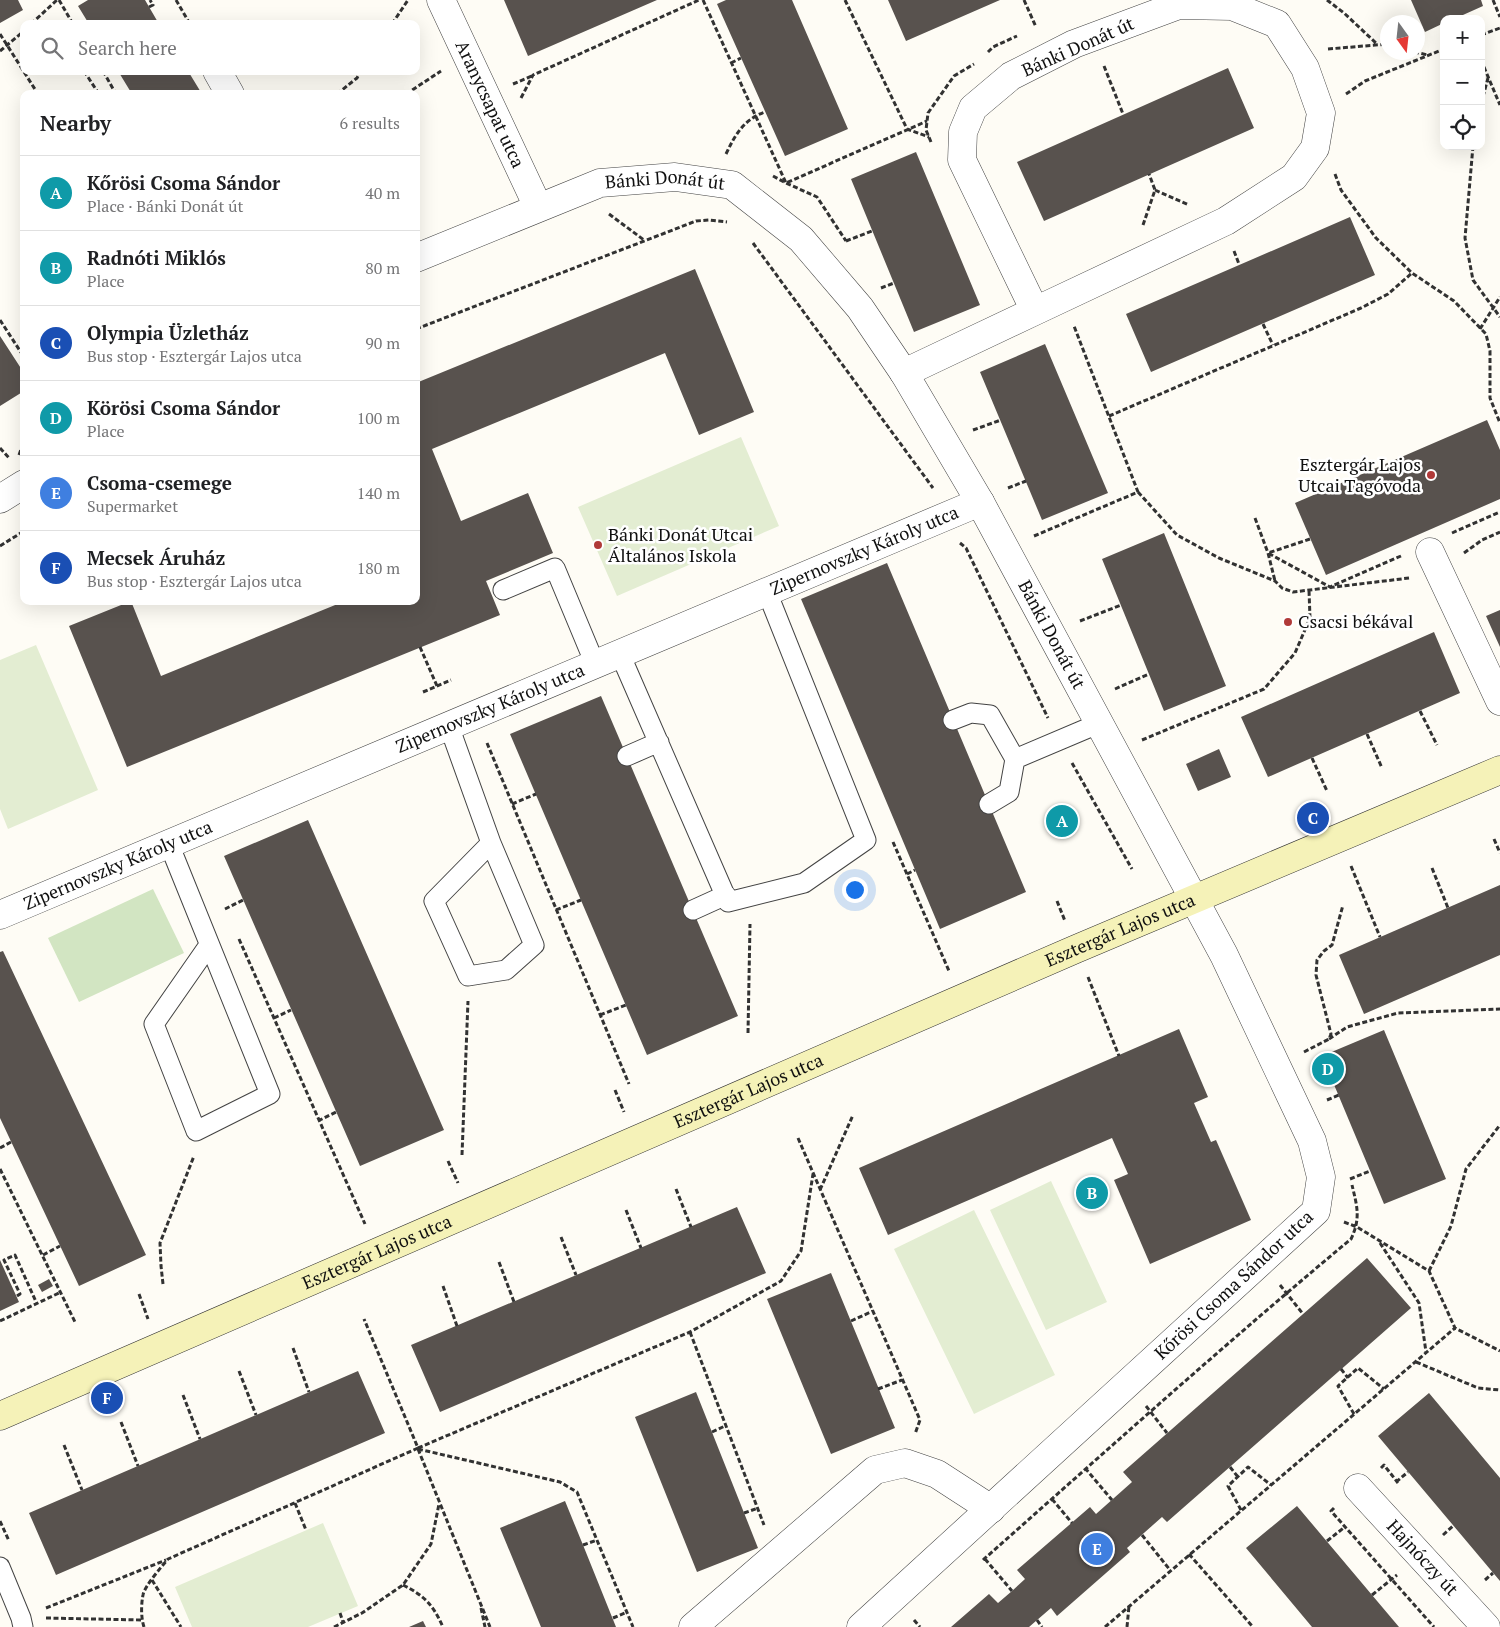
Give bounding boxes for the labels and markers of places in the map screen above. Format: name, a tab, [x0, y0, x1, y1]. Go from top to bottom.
place label: Esztergár Lajos Utcai Tagóvoda	[1298, 452, 1421, 497]
marker: Esztergár Lajos Utcai Tagóvoda	[1425, 469, 1437, 481]
place label: Bánki Donát Utcai Általános Iskola	[608, 522, 753, 567]
marker: Bánki Donát Utcai Általános Iskola	[592, 539, 604, 551]
place label: Csacsi békával	[1298, 609, 1413, 633]
marker: Csacsi békával	[1282, 616, 1294, 628]
pin: C	[1297, 799, 1329, 837]
pin: A	[1046, 802, 1078, 840]
pin: D	[1312, 1050, 1344, 1088]
pin: B	[1076, 1174, 1108, 1212]
pin: F	[91, 1379, 123, 1417]
pin: E	[1081, 1530, 1113, 1568]

